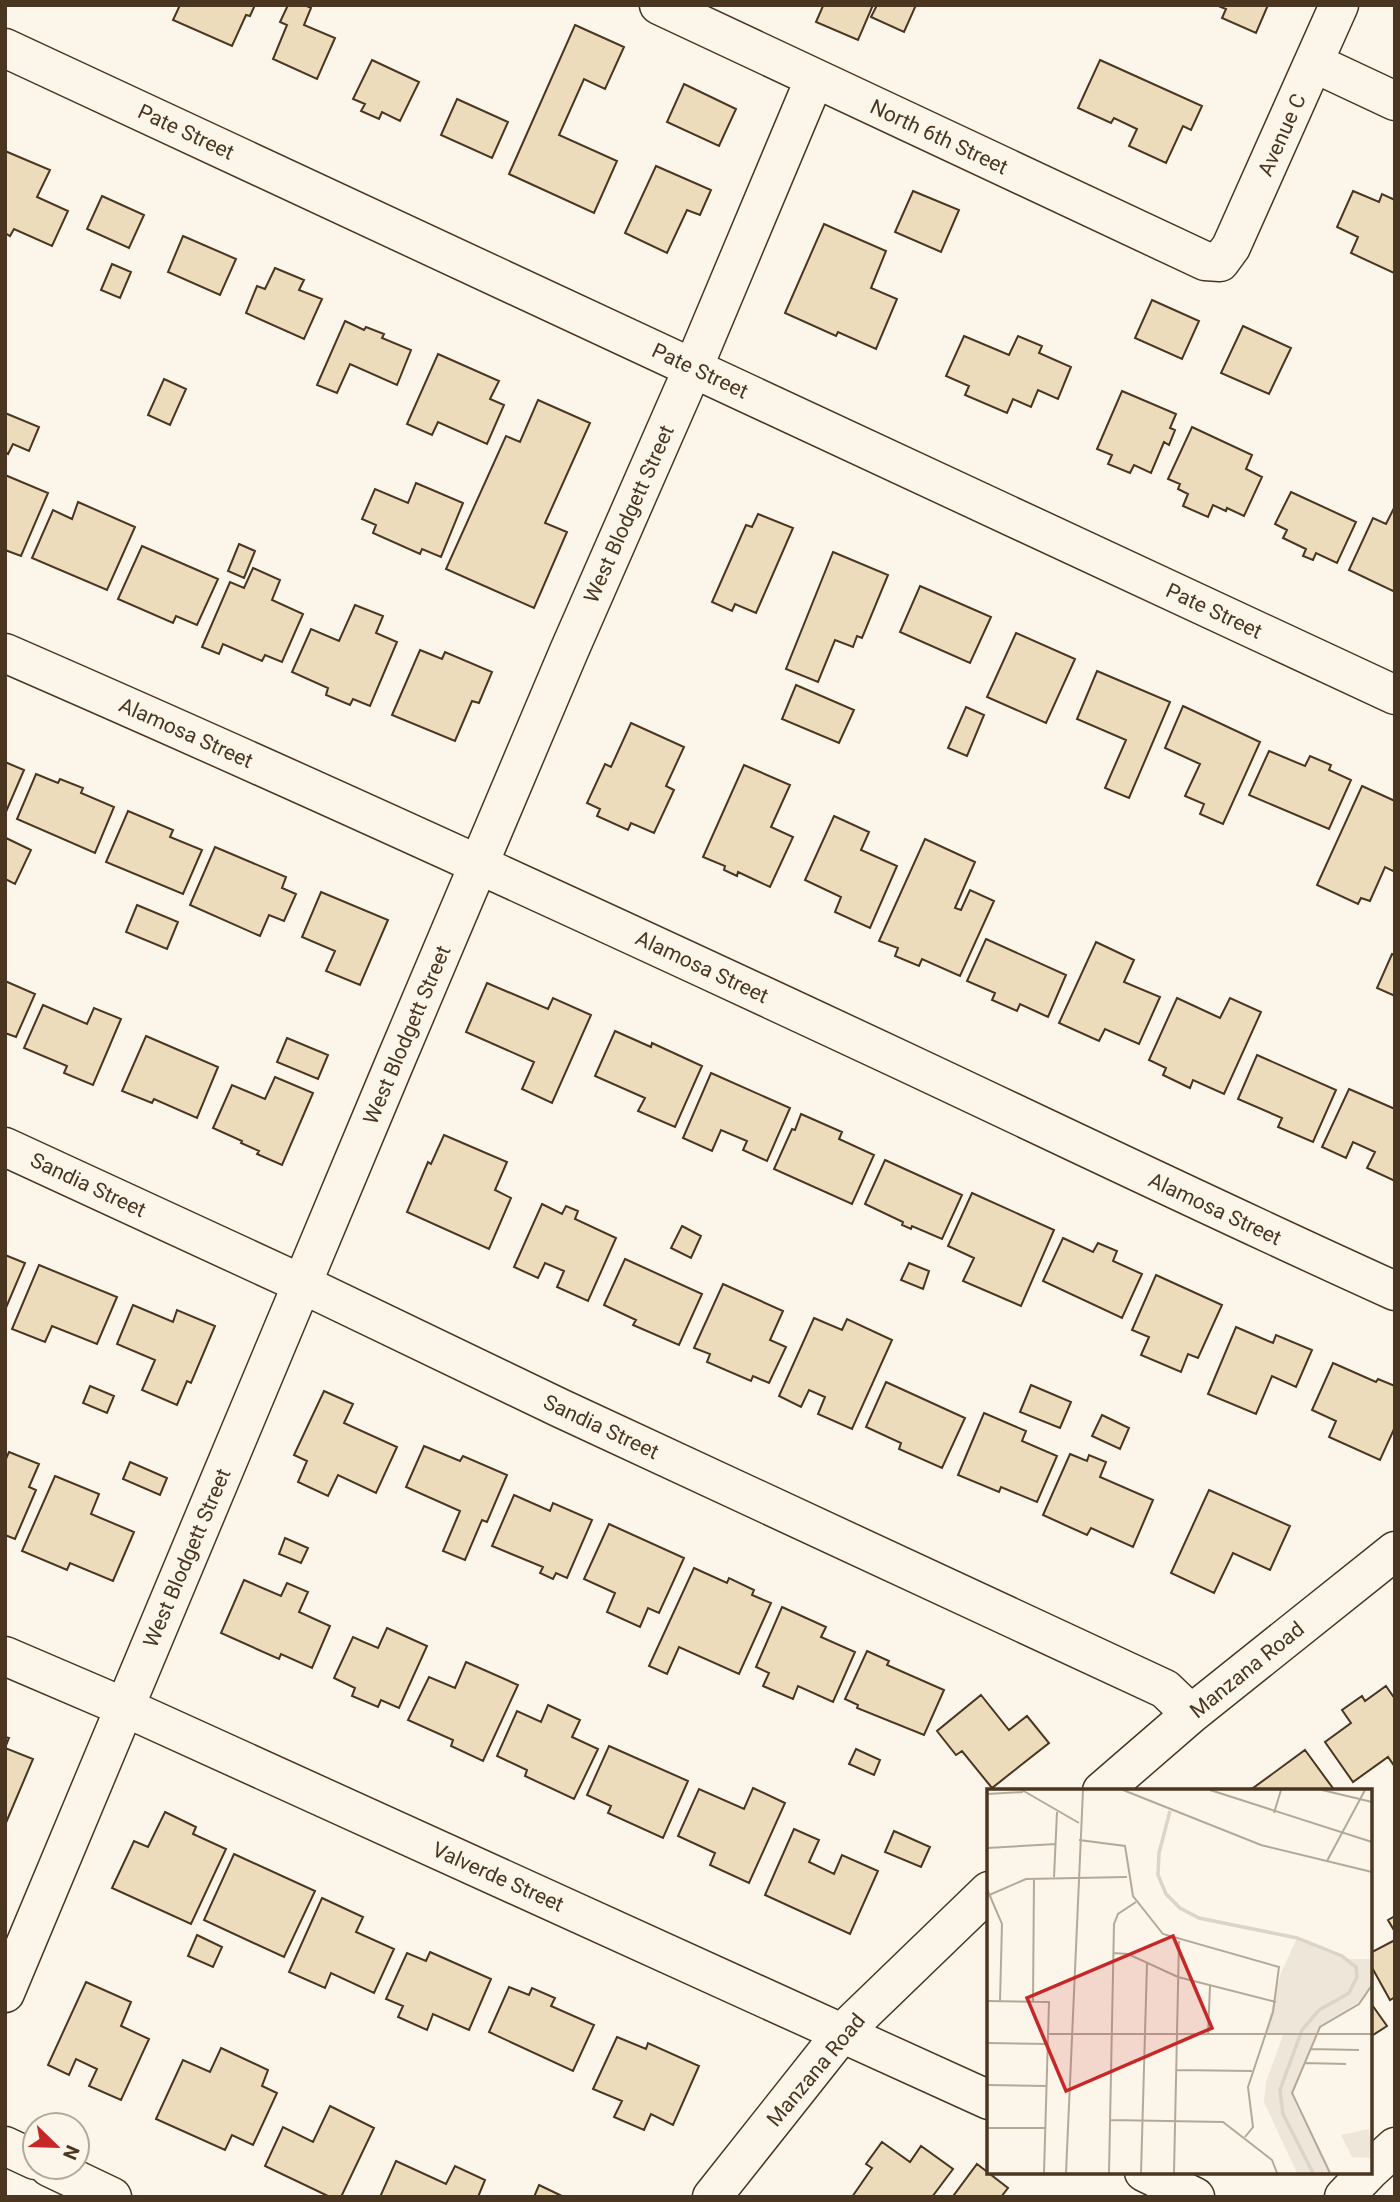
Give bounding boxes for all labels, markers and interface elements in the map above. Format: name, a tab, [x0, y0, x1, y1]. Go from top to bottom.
street label: Avenue C	[1253, 90, 1311, 180]
street label: North 6th Street	[866, 95, 1012, 179]
street label: Pate Street	[134, 99, 238, 165]
street label: Pate Street	[648, 338, 752, 404]
street label: West Blodgett Street	[579, 421, 679, 606]
street label: Pate Street	[1162, 578, 1266, 644]
street label: Alamosa Street	[116, 693, 257, 773]
street label: Alamosa Street	[632, 926, 772, 1008]
street label: West Blodgett Street	[359, 942, 456, 1128]
street label: Sandia Street	[27, 1148, 150, 1222]
street label: Alamosa Street	[1145, 1168, 1285, 1250]
street label: Sandia Street	[540, 1390, 663, 1464]
street label: West Blodgett Street	[139, 1465, 236, 1651]
street label: Manzana Road	[1185, 1617, 1309, 1723]
inset map	[987, 1789, 1372, 2174]
street label: Valverde Street	[429, 1837, 567, 1917]
street label: Manzana Road	[762, 2009, 870, 2131]
north arrow	[21, 2111, 91, 2181]
text: N	[58, 2142, 84, 2163]

